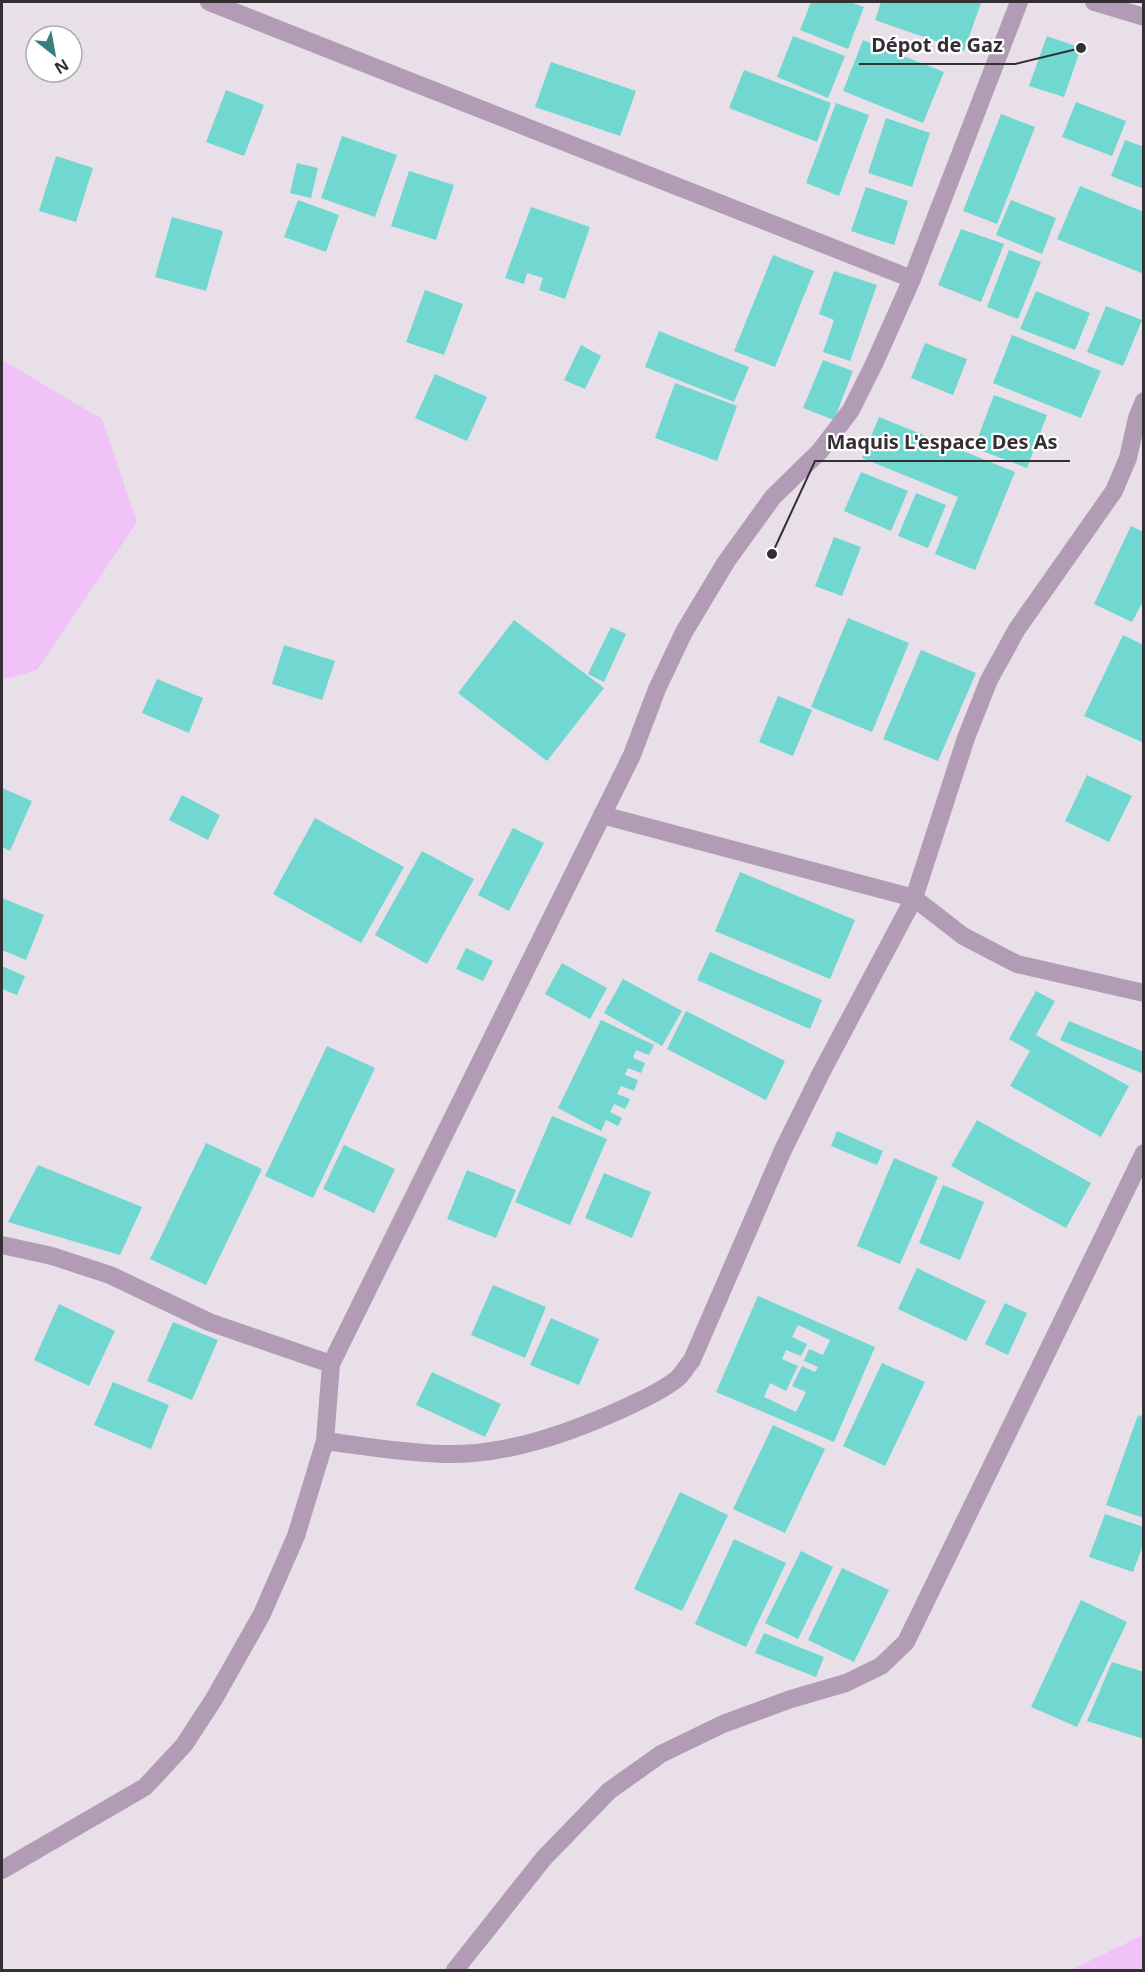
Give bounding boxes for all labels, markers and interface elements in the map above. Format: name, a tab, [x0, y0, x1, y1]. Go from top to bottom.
north arrow	[24, 24, 84, 84]
callout: Dépot de Gaz	[859, 26, 1015, 64]
text: Dépot de Gaz	[871, 31, 1003, 58]
text: N	[50, 54, 73, 80]
callout: Maquis L'espace Des As	[815, 423, 1070, 461]
text: Maquis L'espace Des As	[826, 428, 1058, 455]

